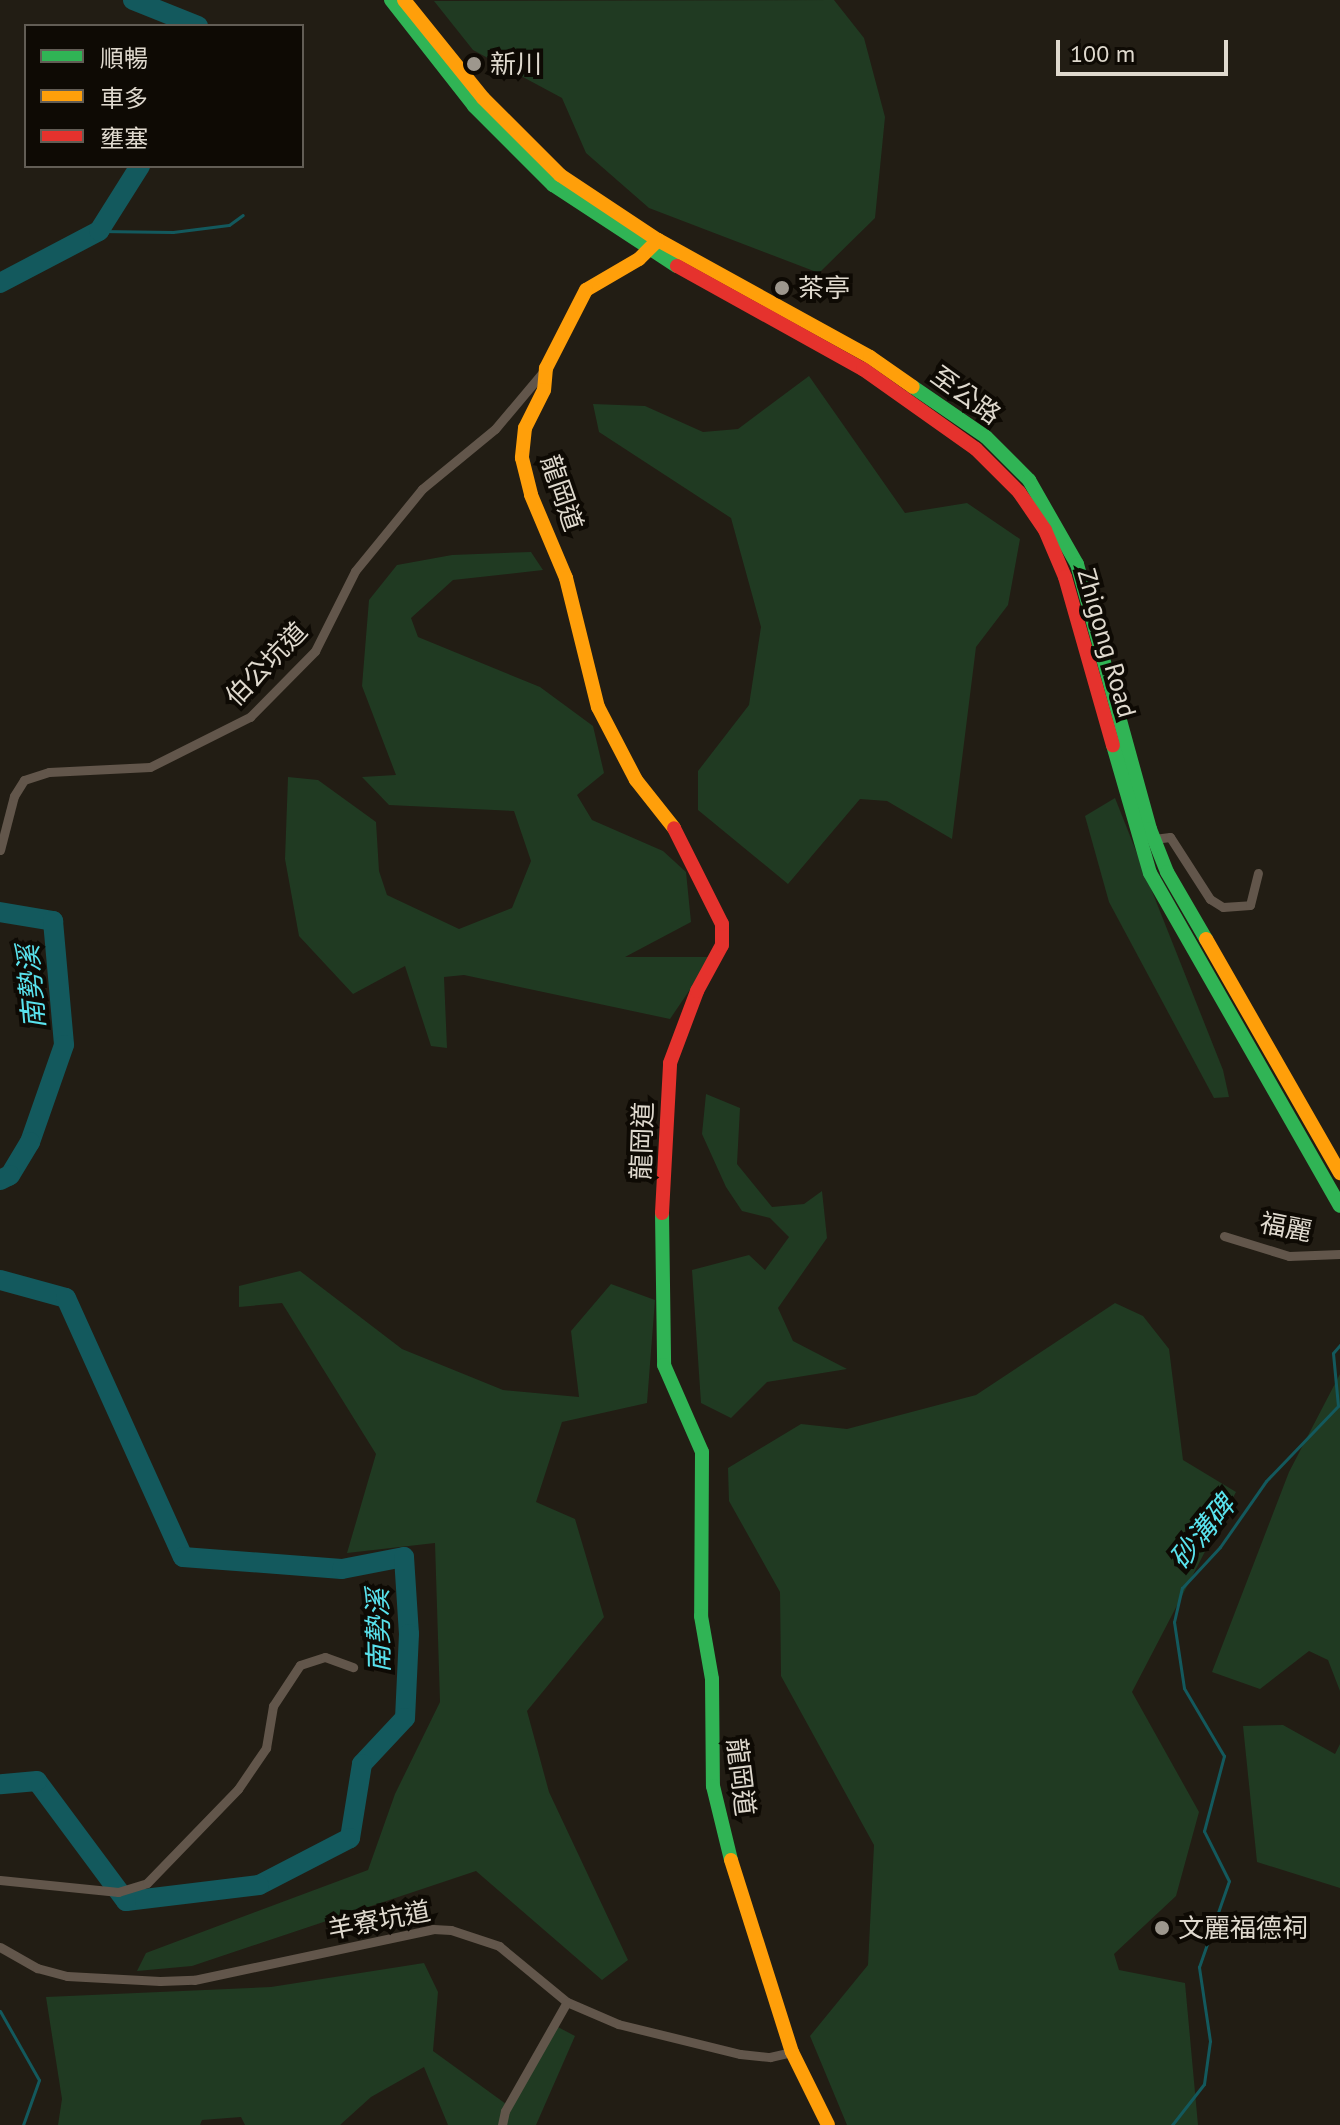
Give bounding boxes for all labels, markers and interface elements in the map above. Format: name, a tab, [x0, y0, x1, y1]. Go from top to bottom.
legend	[24, 24, 304, 168]
scale bar	[1060, 24, 1232, 74]
text: 100 m	[1070, 38, 1135, 69]
text: 順暢	[100, 43, 148, 74]
place label: 新川	[490, 48, 542, 80]
marker: 新川	[465, 55, 483, 73]
text: 車多	[100, 83, 148, 114]
text: 壅塞	[100, 123, 148, 154]
place label: 茶亭	[798, 272, 850, 304]
marker: 茶亭	[773, 279, 791, 297]
street label: 至公路	[925, 359, 1007, 431]
street label: 龍岡道	[535, 451, 589, 535]
street label: Zhigong Road	[1071, 565, 1143, 721]
street label: 伯公坑道	[219, 616, 313, 712]
water label: 南勢溪	[11, 944, 51, 1030]
street label: 龍岡道	[625, 1101, 659, 1181]
street label: 福麗	[1258, 1207, 1314, 1247]
water label: 砂溝碑	[1163, 1489, 1241, 1575]
water label: 南勢溪	[360, 1589, 396, 1673]
street label: 龍岡道	[721, 1736, 761, 1818]
street label: 羊寮坑道	[325, 1895, 433, 1945]
place label: 文麗福德祠	[1178, 1912, 1308, 1944]
marker: 文麗福德祠	[1153, 1919, 1171, 1937]

